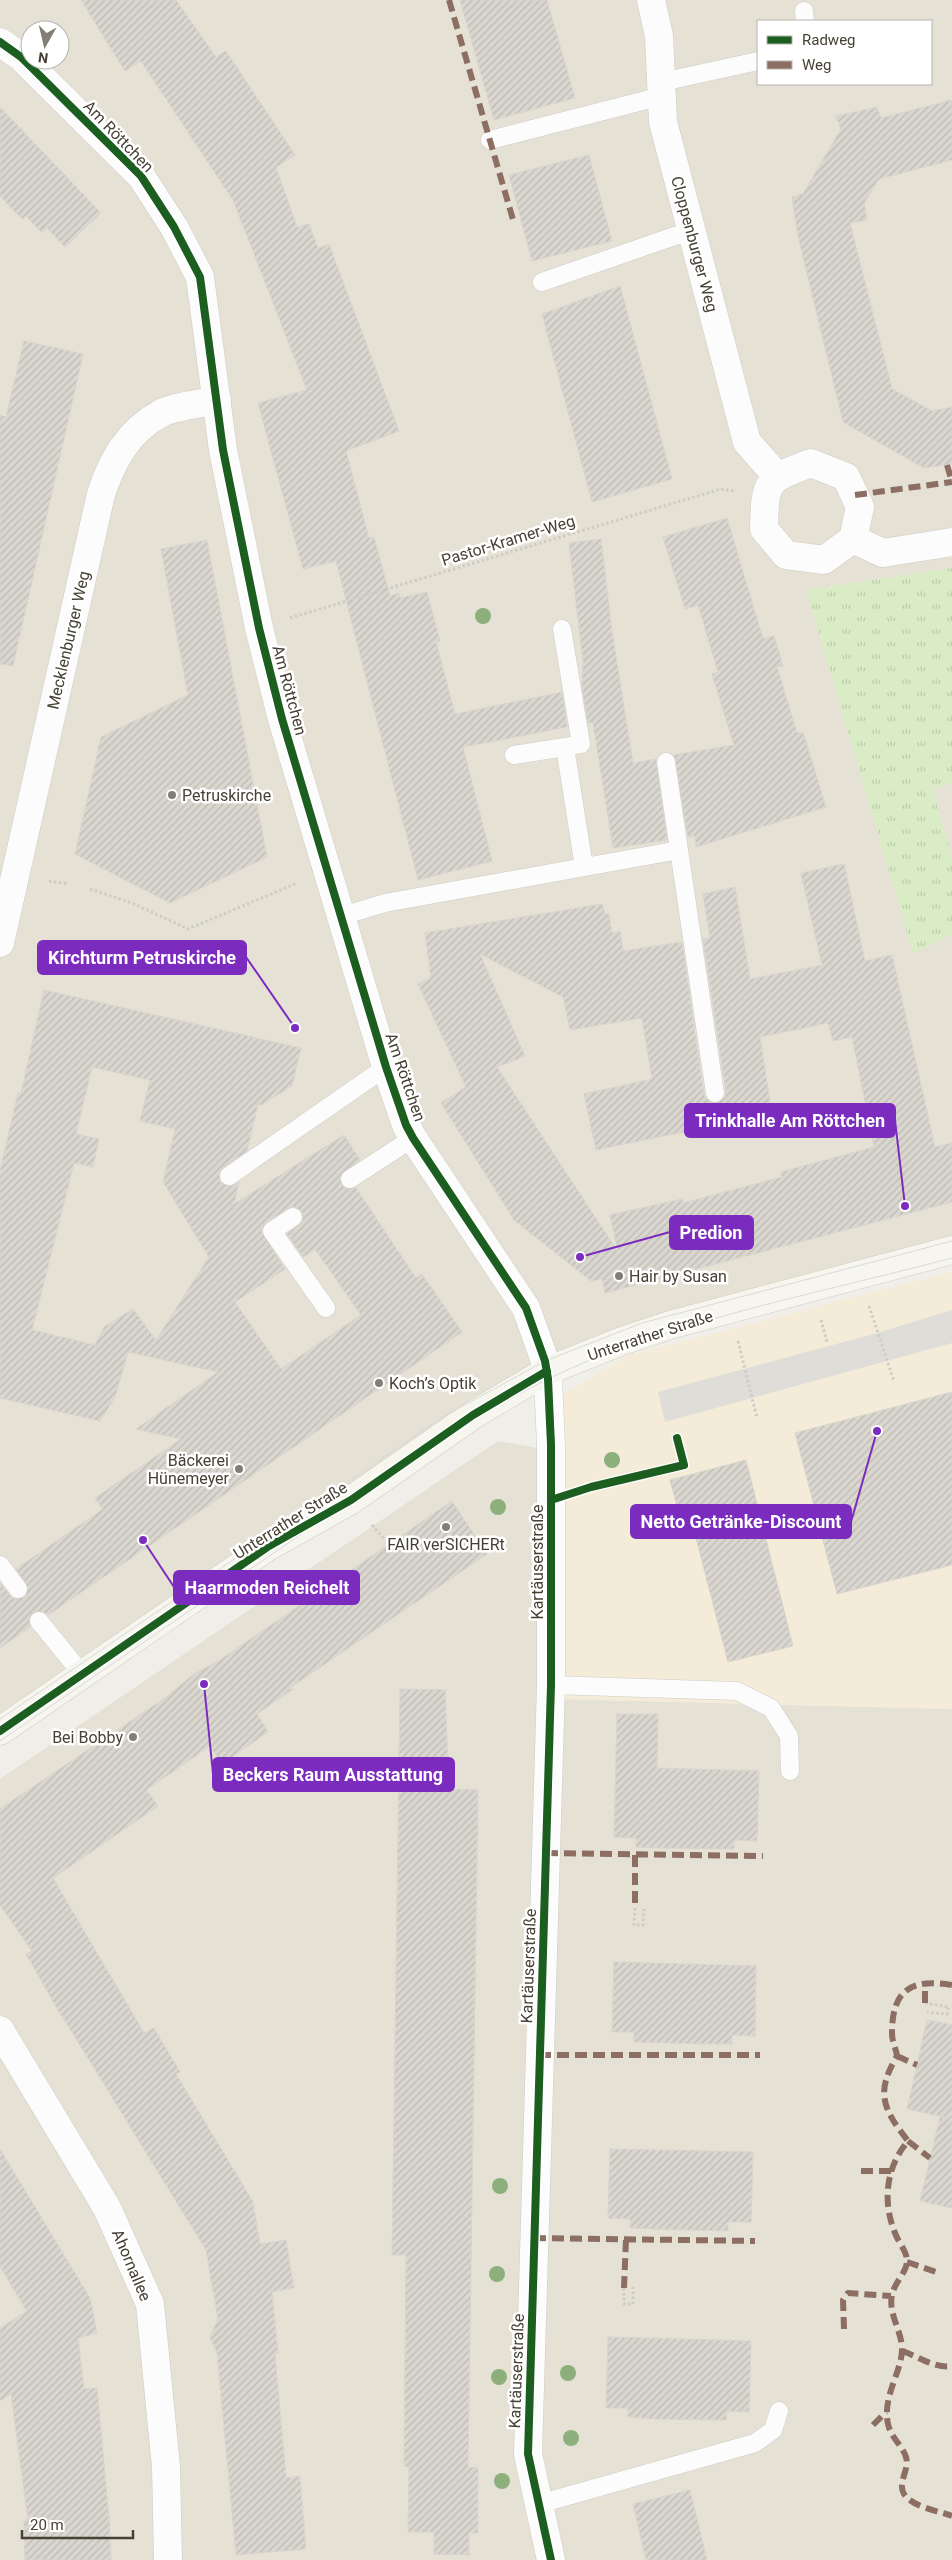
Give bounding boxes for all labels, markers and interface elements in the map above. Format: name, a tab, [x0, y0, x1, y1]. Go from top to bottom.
north arrow	[20, 20, 70, 70]
legend	[757, 20, 932, 85]
text: Radweg	[802, 31, 856, 49]
text: N	[37, 49, 49, 66]
text: Weg	[802, 56, 831, 74]
street label: Am Röttchen	[80, 97, 158, 176]
street label: Cloppenburger Weg	[667, 174, 722, 314]
street label: Pastor-Kramer-Weg	[439, 511, 577, 570]
street label: Mecklenburger Weg	[43, 569, 94, 711]
street label: Am Röttchen	[268, 643, 311, 737]
place label: Petruskirche	[182, 786, 271, 805]
marker: Petruskirche	[166, 789, 178, 801]
callout: Kirchturm Petruskirche	[38, 941, 246, 974]
text: Kirchturm Petruskirche	[48, 947, 236, 968]
street label: Am Röttchen	[382, 1030, 430, 1124]
callout: Trinkhalle Am Röttchen	[685, 1104, 895, 1137]
text: Trinkhalle Am Röttchen	[695, 1110, 885, 1131]
callout: Predion	[670, 1216, 753, 1249]
text: Predion	[680, 1222, 742, 1243]
place label: Hair by Susan	[629, 1267, 727, 1286]
marker: Hair by Susan	[613, 1270, 625, 1282]
street label: Unterrather Straße	[585, 1306, 715, 1365]
place label: Koch’s Optik	[389, 1374, 477, 1393]
marker: Koch’s Optik	[373, 1377, 385, 1389]
place label: Bäckerei Hünemeyer	[148, 1451, 230, 1488]
marker: Bäckerei Hünemeyer	[233, 1463, 245, 1475]
street label: Unterrather Straße	[230, 1478, 351, 1563]
street label: Kartäuserstraße	[528, 1505, 547, 1619]
callout: Netto Getränke-Discount	[631, 1505, 851, 1538]
text: Netto Getränke-Discount	[641, 1511, 841, 1532]
marker: FAIR verSICHERt	[440, 1521, 452, 1533]
place label: FAIR verSICHERt	[387, 1535, 505, 1554]
callout: Haarmoden Reichelt	[174, 1571, 359, 1604]
text: Haarmoden Reichelt	[185, 1577, 349, 1598]
place label: Bei Bobby	[52, 1728, 123, 1747]
marker: Bei Bobby	[127, 1731, 139, 1743]
callout: Beckers Raum Ausstattung	[213, 1758, 454, 1791]
text: Beckers Raum Ausstattung	[223, 1764, 443, 1785]
street label: Kartäuserstraße	[517, 1908, 540, 2024]
street label: Ahornallee	[108, 2226, 155, 2304]
street label: Kartäuserstraße	[505, 2313, 528, 2429]
scale bar	[22, 2508, 134, 2540]
text: 20 m	[30, 2516, 64, 2534]

